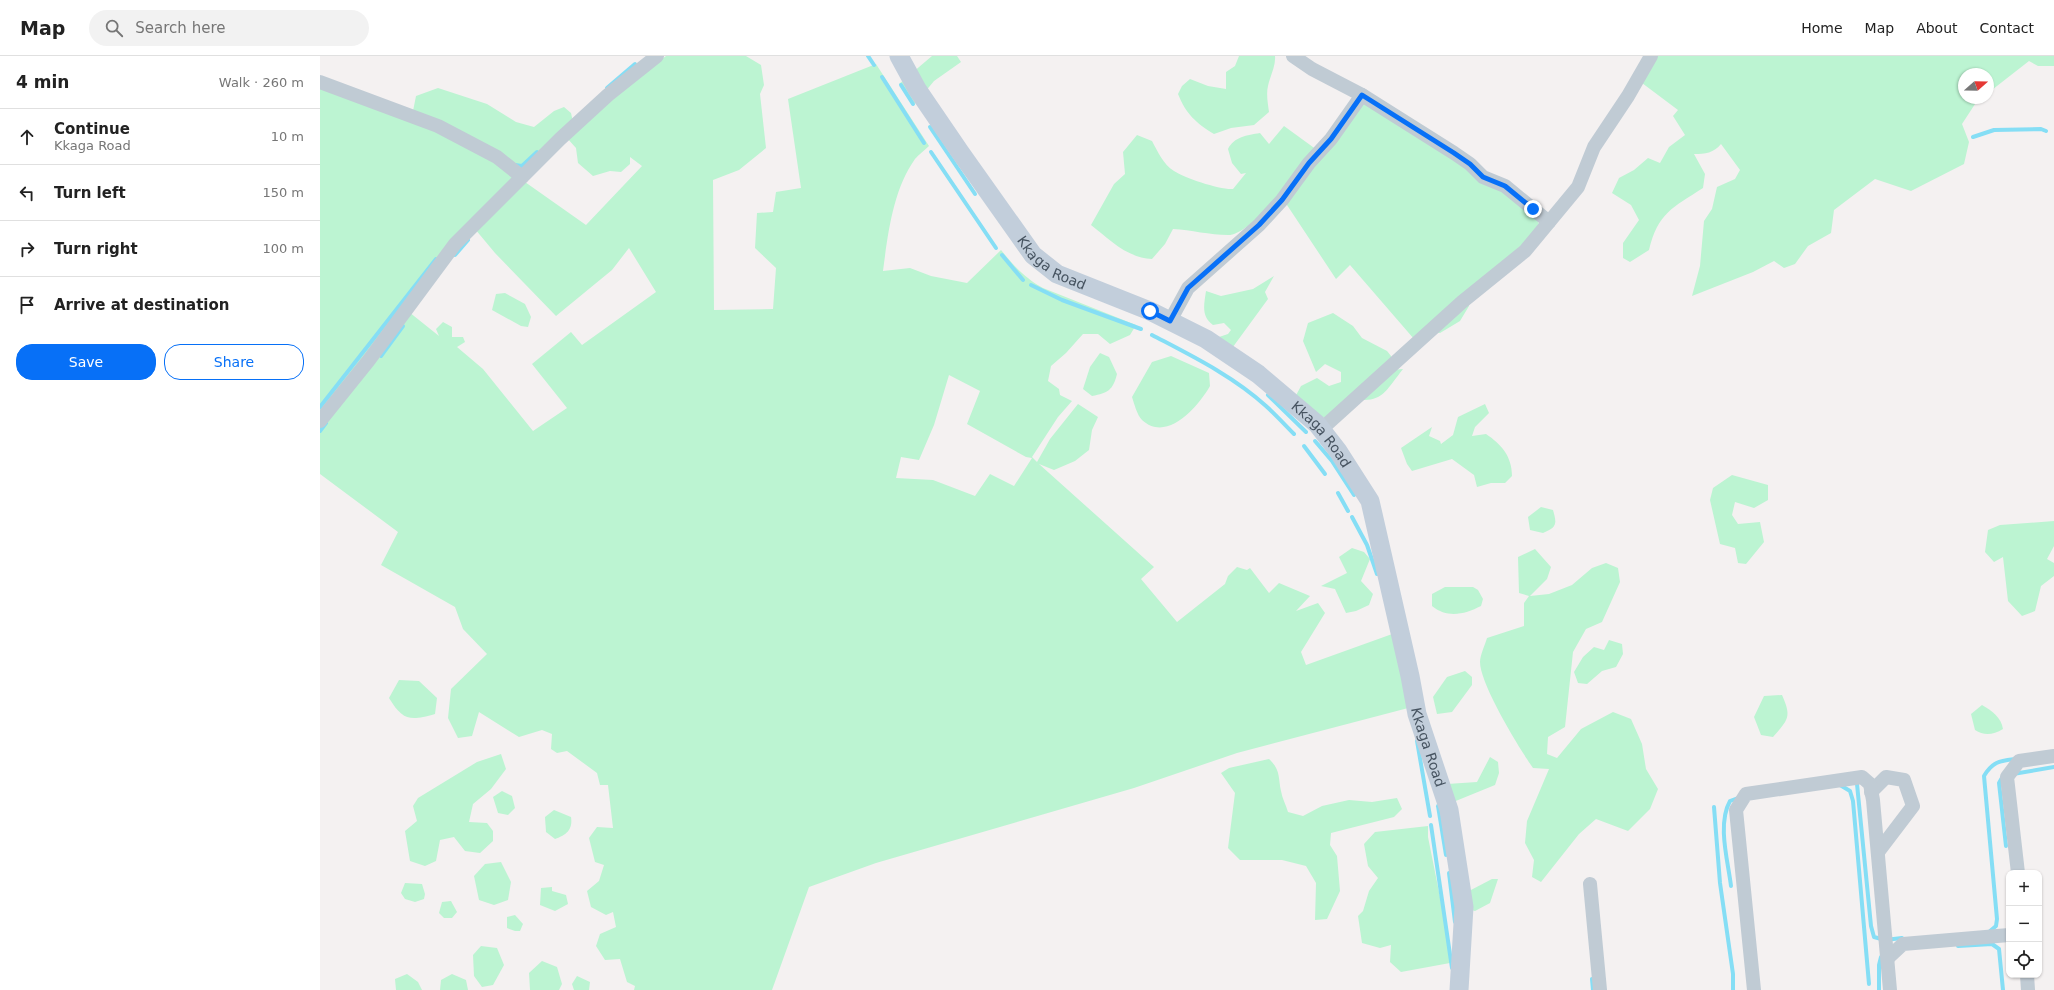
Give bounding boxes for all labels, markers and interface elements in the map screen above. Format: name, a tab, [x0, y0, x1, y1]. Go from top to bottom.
search box	[89, 10, 369, 46]
text: Map	[20, 17, 65, 39]
icon: search	[103, 17, 125, 39]
text: Search here	[135, 19, 225, 37]
text: Home	[1801, 20, 1843, 36]
text: Map	[1865, 20, 1894, 36]
text: About	[1916, 20, 1958, 36]
text: Contact	[1980, 20, 2034, 36]
north arrow	[1958, 68, 1994, 104]
text: 4 min	[16, 72, 69, 92]
text: Walk · 260 m	[219, 75, 304, 90]
text: Continue	[54, 120, 130, 138]
icon: ahead	[16, 126, 38, 148]
text: 10 m	[271, 129, 304, 144]
text: Kkaga Road	[54, 138, 131, 153]
icon: left	[16, 182, 38, 204]
text: Turn left	[54, 184, 126, 202]
text: 150 m	[262, 185, 304, 200]
route end	[1524, 200, 1542, 218]
street label: Kkaga Road	[1014, 233, 1088, 293]
icon: right	[16, 238, 38, 260]
text: Turn right	[54, 240, 138, 258]
text: 100 m	[262, 241, 304, 256]
icon: arrive	[16, 294, 38, 316]
text: Arrive at destination	[54, 296, 229, 314]
route start	[1141, 302, 1159, 320]
button: Save	[16, 344, 156, 380]
button: Share	[164, 344, 304, 380]
street label: Kkaga Road	[1288, 398, 1354, 470]
street label: Kkaga Road	[1408, 706, 1449, 789]
map controls	[2006, 870, 2042, 978]
button: +	[2006, 870, 2042, 906]
button: −	[2006, 906, 2042, 942]
button: locate	[2006, 942, 2042, 978]

